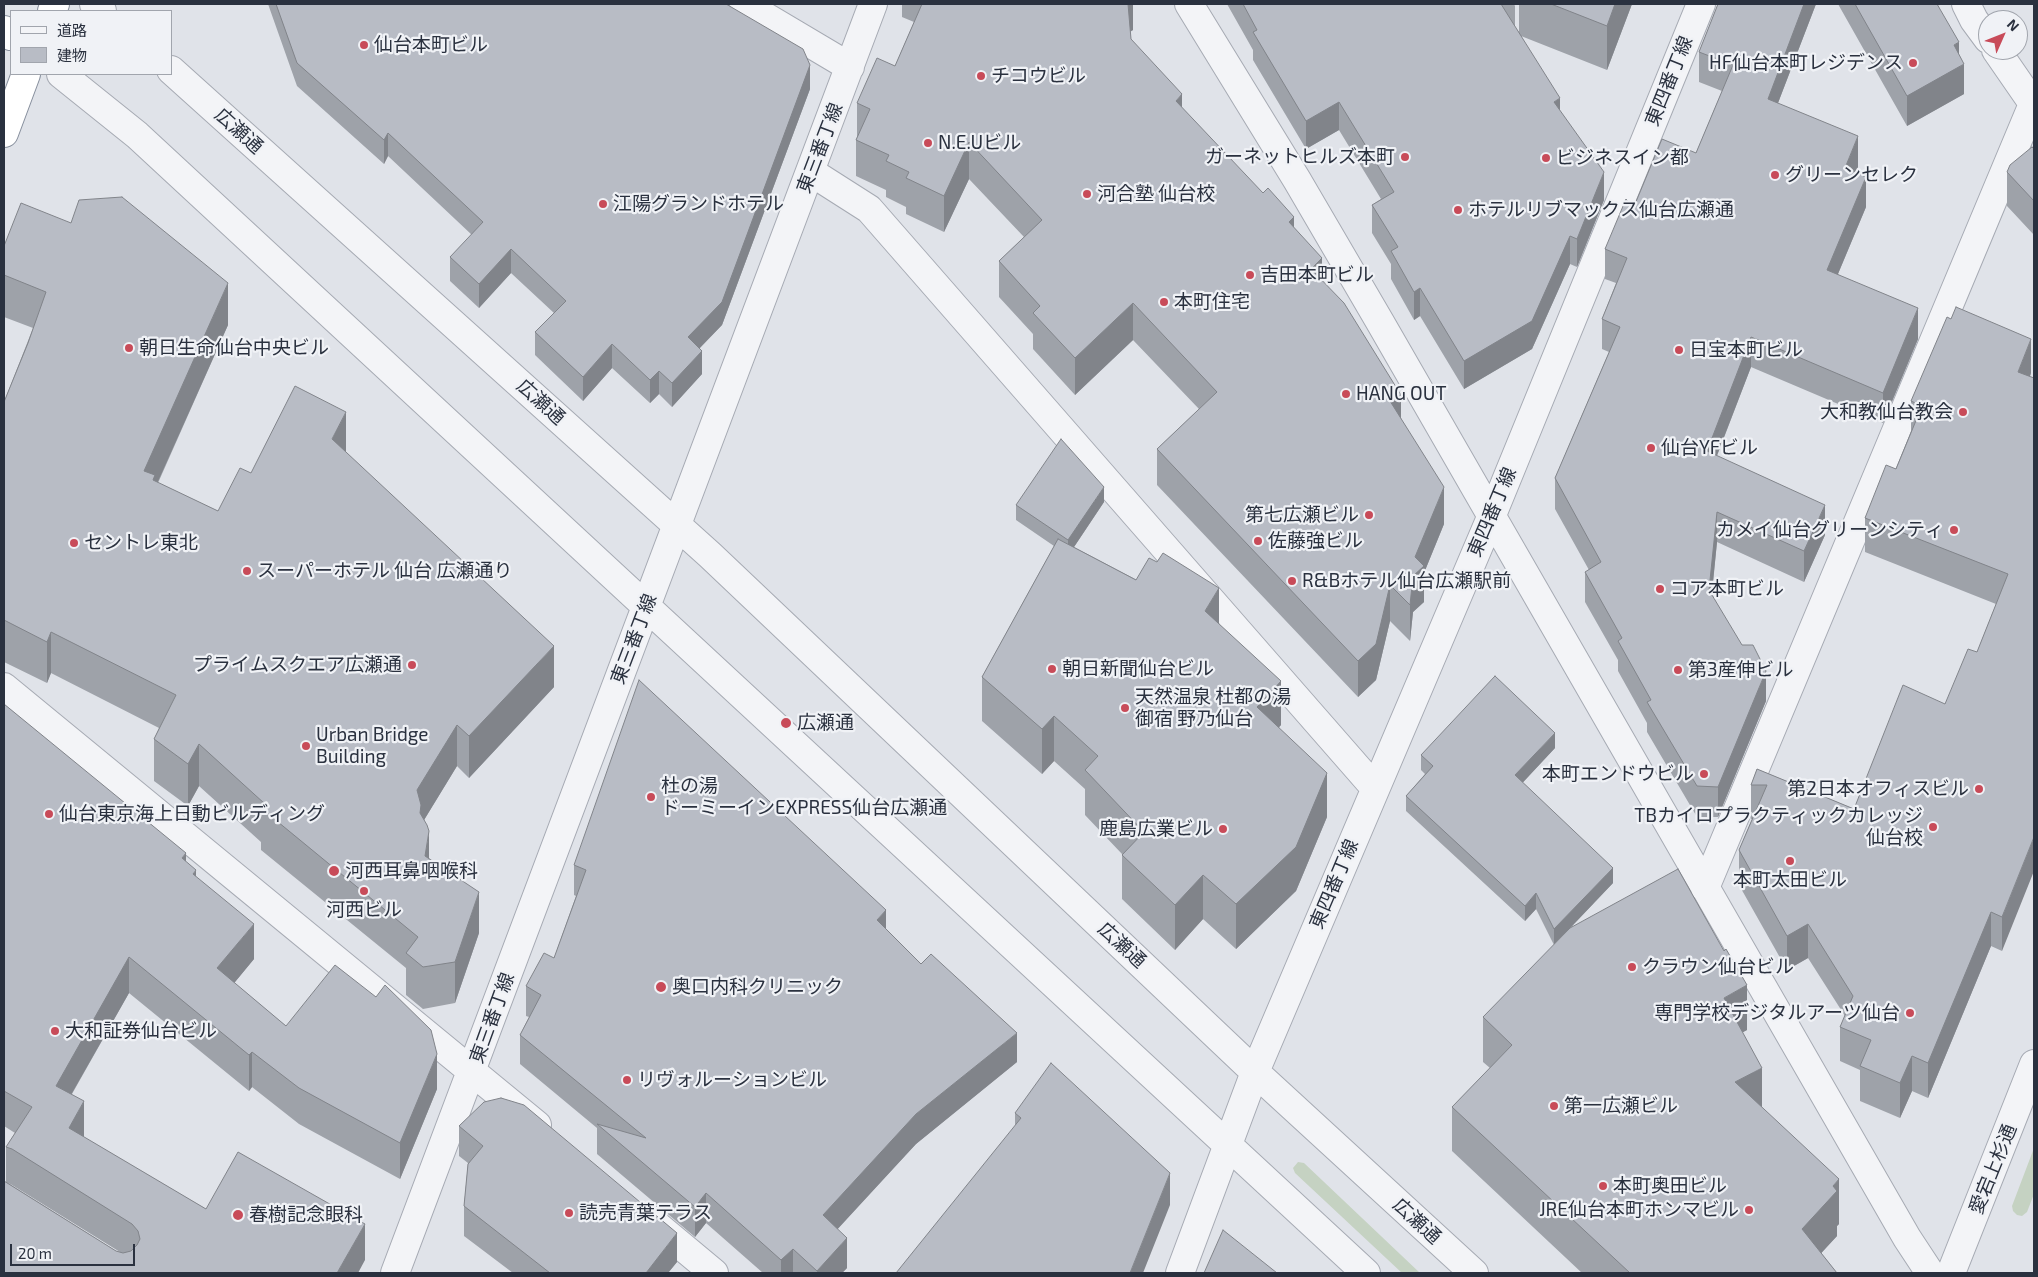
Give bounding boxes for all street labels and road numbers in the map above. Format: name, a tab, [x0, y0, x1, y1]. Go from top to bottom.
street label: 東四番丁線	[1641, 33, 1697, 129]
street label: 東三番丁線	[792, 100, 848, 196]
street label: 広瀬通	[210, 103, 268, 159]
street label: 広瀬通	[512, 374, 570, 430]
street label: 東四番丁線	[1463, 464, 1521, 560]
street label: 東三番丁線	[606, 591, 662, 687]
street label: 東四番丁線	[1305, 836, 1363, 932]
street label: 広瀬通	[1093, 917, 1151, 973]
street label: 東三番丁線	[465, 969, 519, 1067]
street label: 愛宕上杉通	[1965, 1121, 2021, 1217]
street label: 広瀬通	[1388, 1193, 1446, 1249]

